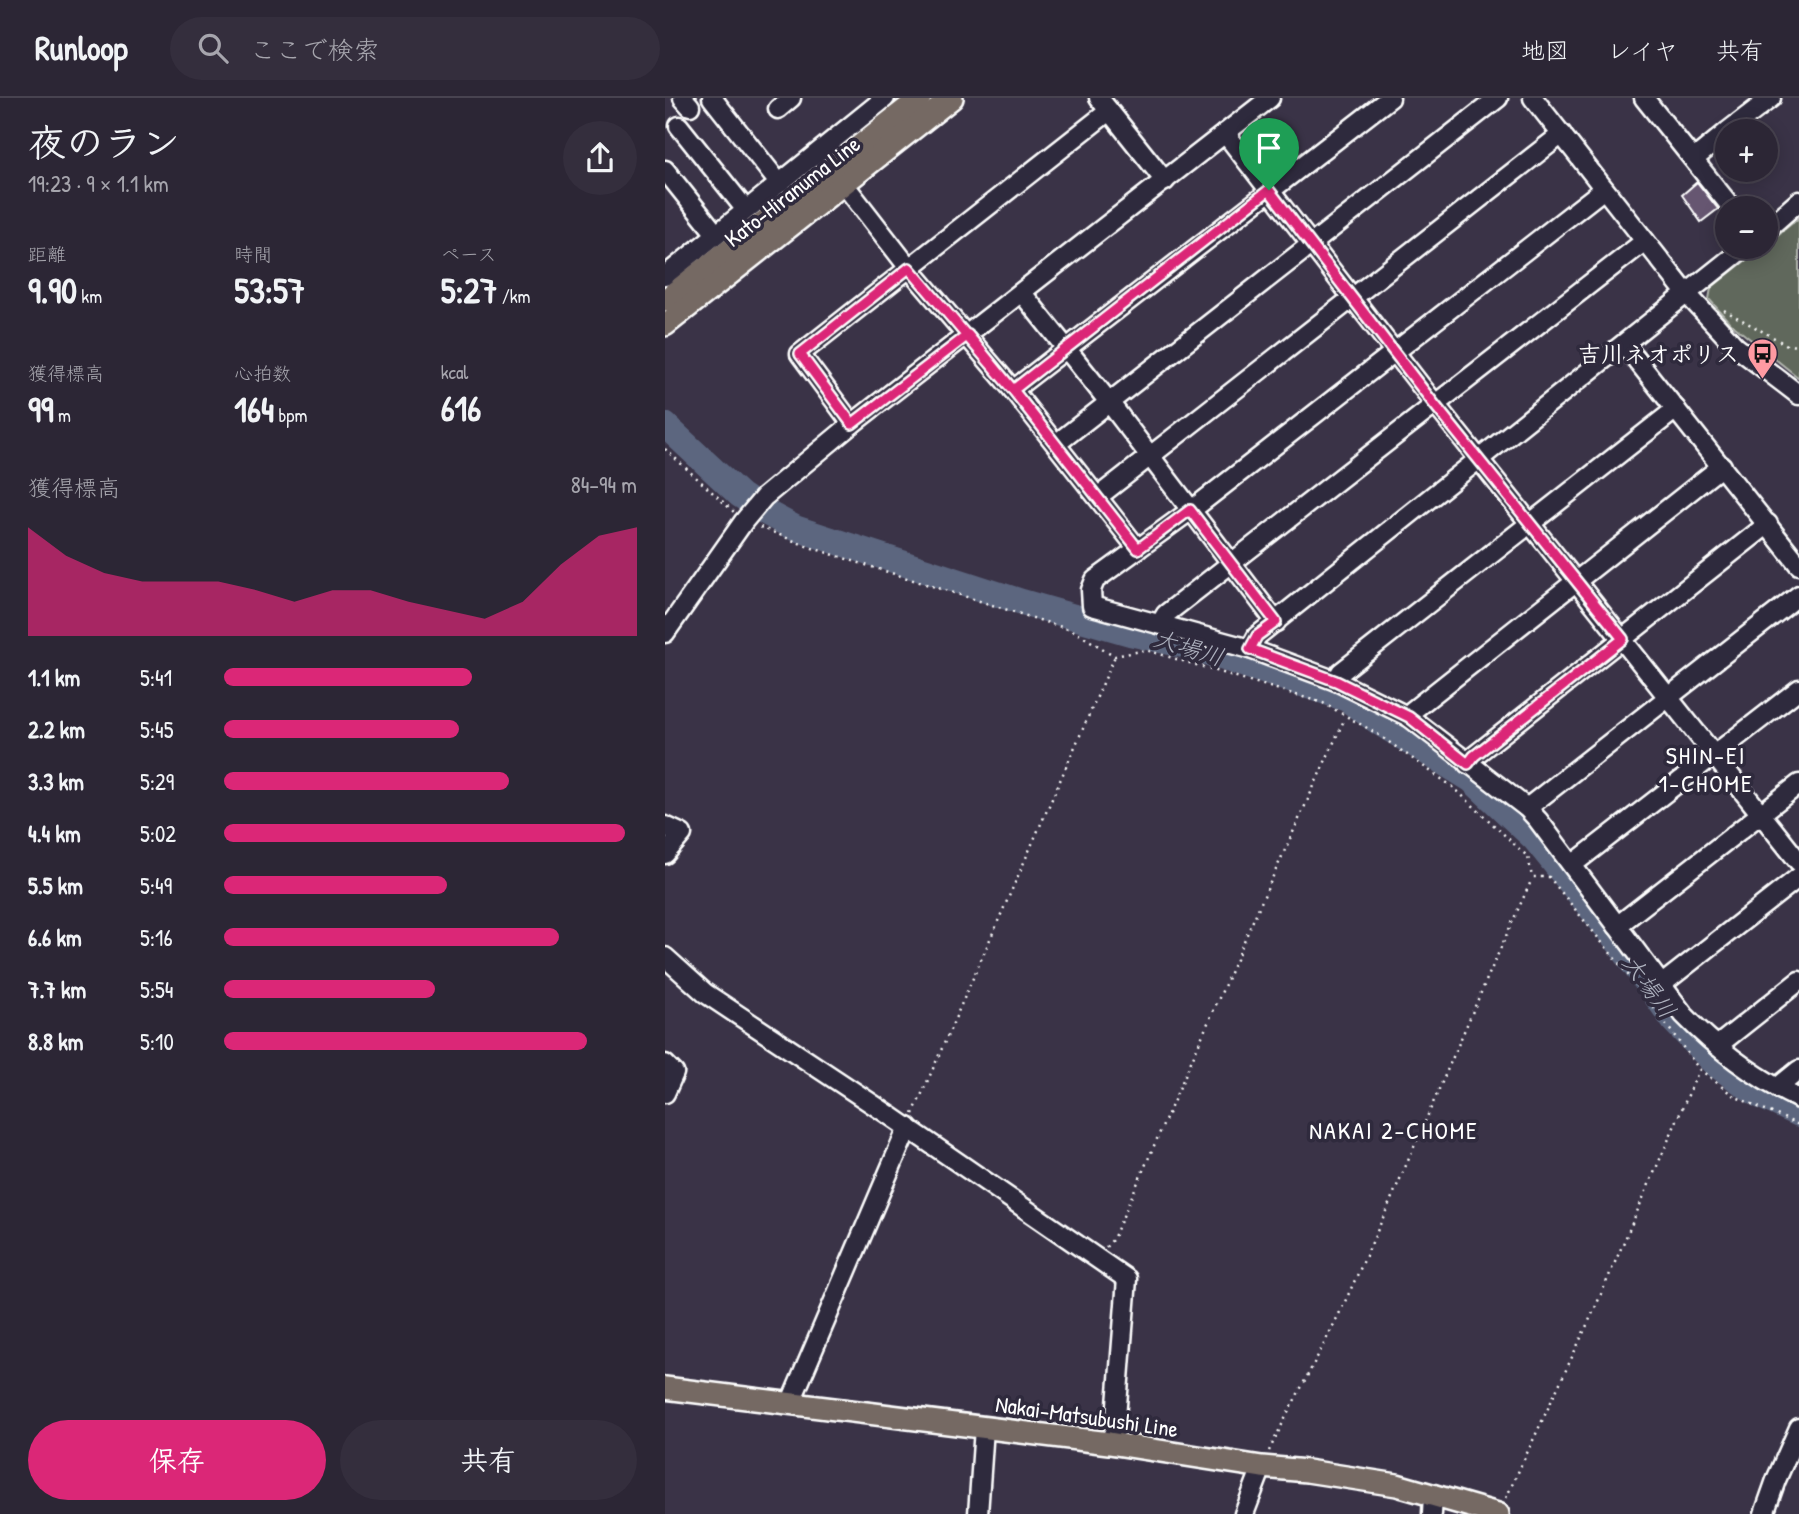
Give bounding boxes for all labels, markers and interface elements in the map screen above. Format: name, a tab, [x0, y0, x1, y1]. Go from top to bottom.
search box	[170, 17, 660, 80]
text: Runloop	[35, 26, 128, 70]
icon: search	[194, 29, 232, 67]
text: ここで検索	[250, 32, 380, 67]
text: 地図	[1521, 34, 1569, 66]
text: レイヤ	[1607, 34, 1678, 66]
text: 共有	[1716, 34, 1764, 66]
text: 夜のラン	[28, 116, 180, 168]
pin	[1239, 118, 1299, 190]
map controls	[1715, 119, 1778, 259]
button: +	[1715, 119, 1778, 182]
button: share	[563, 121, 637, 195]
street label: Kato-Hiranuma Line	[718, 128, 866, 254]
icon: arrive	[1250, 129, 1288, 167]
text: 19:23 · 9 × 1.1 km	[28, 168, 169, 199]
button: −	[1715, 196, 1778, 259]
text: 距離	[28, 241, 66, 267]
text: 時間	[234, 241, 272, 267]
text: ペース	[441, 241, 497, 267]
text: 9.90	[28, 267, 77, 314]
text: 53:57	[234, 267, 305, 314]
text: 5:27	[441, 267, 497, 314]
text: km	[77, 283, 102, 309]
text: /km	[497, 283, 531, 309]
bus stop icon: 吉川ネオポリス	[1745, 336, 1779, 380]
place label: 吉川ネオポリス	[1578, 338, 1739, 369]
text: kcal	[441, 359, 468, 385]
text: 獲得標高	[28, 360, 104, 386]
text: 心拍数	[234, 360, 291, 386]
text: 616	[441, 385, 481, 432]
text: 99	[28, 386, 54, 433]
text: 164	[234, 386, 274, 433]
text: m	[54, 402, 71, 428]
text: bpm	[274, 402, 307, 428]
text: 84–94 m	[571, 469, 637, 500]
text: 獲得標高	[28, 472, 120, 503]
water label: 大場川	[1150, 621, 1228, 673]
text: 1.1 km	[28, 662, 80, 693]
text: 5:41	[140, 662, 172, 693]
text: 2.2 km	[28, 714, 85, 745]
text: 5:45	[140, 714, 173, 745]
district label: SHIN-EI 1-CHOME	[1658, 739, 1754, 799]
text: 3.3 km	[28, 766, 84, 797]
text: 5:29	[140, 766, 174, 797]
text: 4.4 km	[28, 818, 81, 849]
text: 5:02	[140, 818, 176, 849]
text: 5.5 km	[28, 870, 83, 901]
text: 5:49	[140, 870, 172, 901]
text: 6.6 km	[28, 922, 82, 953]
text: 5:16	[140, 922, 173, 953]
water label: 大場川	[1616, 947, 1684, 1025]
text: 7.7 km	[28, 974, 86, 1005]
text: 5:54	[140, 974, 173, 1005]
text: 8.8 km	[28, 1026, 83, 1057]
text: 5:10	[140, 1026, 174, 1057]
district label: NAKAI 2-CHOME	[1309, 1114, 1479, 1146]
street label: Nakai-Matsubushi Line	[994, 1388, 1180, 1444]
button: 保存	[28, 1420, 326, 1500]
button: 共有	[340, 1420, 637, 1500]

